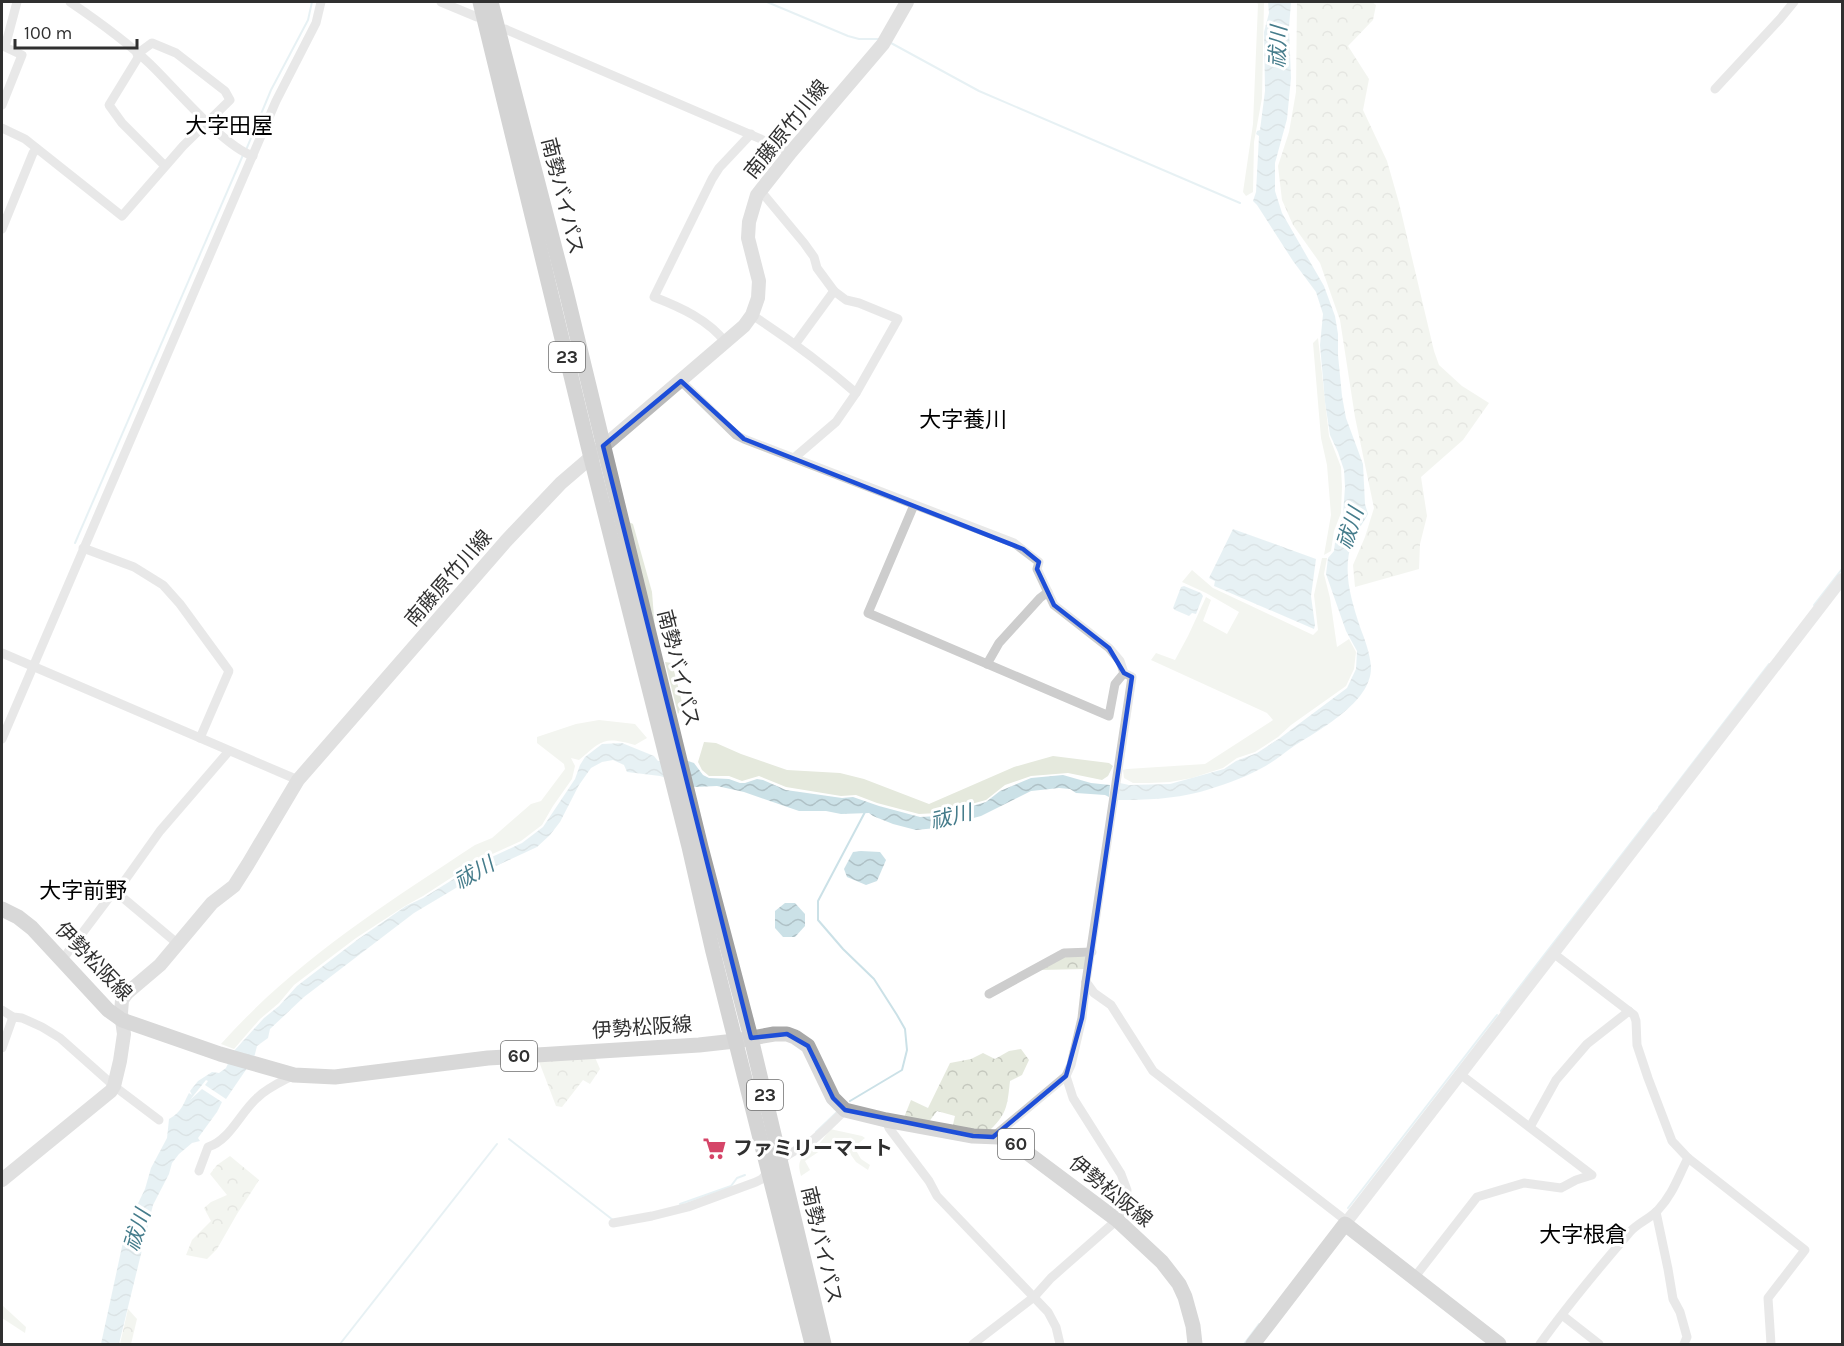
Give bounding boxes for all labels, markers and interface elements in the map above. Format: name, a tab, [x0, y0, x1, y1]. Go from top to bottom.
scale bar	[15, 12, 136, 50]
text: 100 m	[24, 22, 72, 44]
water label: 祓川	[1265, 23, 1291, 69]
street label: 南藤原竹川線	[740, 75, 833, 183]
district label: 大字田屋	[185, 113, 273, 139]
street label: 南勢バイパス	[537, 135, 588, 257]
road number: 23	[549, 342, 585, 372]
district label: 大字養川	[919, 407, 1007, 433]
water label: 祓川	[1332, 502, 1369, 552]
street label: 南藤原竹川線	[400, 526, 496, 631]
street label: 南勢バイパス	[653, 607, 704, 729]
water label: 祓川	[928, 800, 976, 834]
water label: 祓川	[450, 851, 500, 894]
district label: 大字前野	[39, 878, 127, 904]
street label: 伊勢松阪線	[51, 917, 137, 1005]
street label: 伊勢松阪線	[591, 1013, 693, 1042]
road number: 60	[501, 1041, 537, 1071]
road number: 23	[747, 1080, 783, 1110]
road number: 60	[998, 1129, 1034, 1159]
supermarket icon: ファミリーマート	[702, 1135, 728, 1161]
place label: ファミリーマート	[733, 1137, 893, 1160]
street label: 伊勢松阪線	[1065, 1151, 1157, 1232]
street label: 南勢バイパス	[797, 1184, 846, 1306]
water label: 祓川	[119, 1204, 156, 1254]
district label: 大字根倉	[1539, 1222, 1627, 1248]

